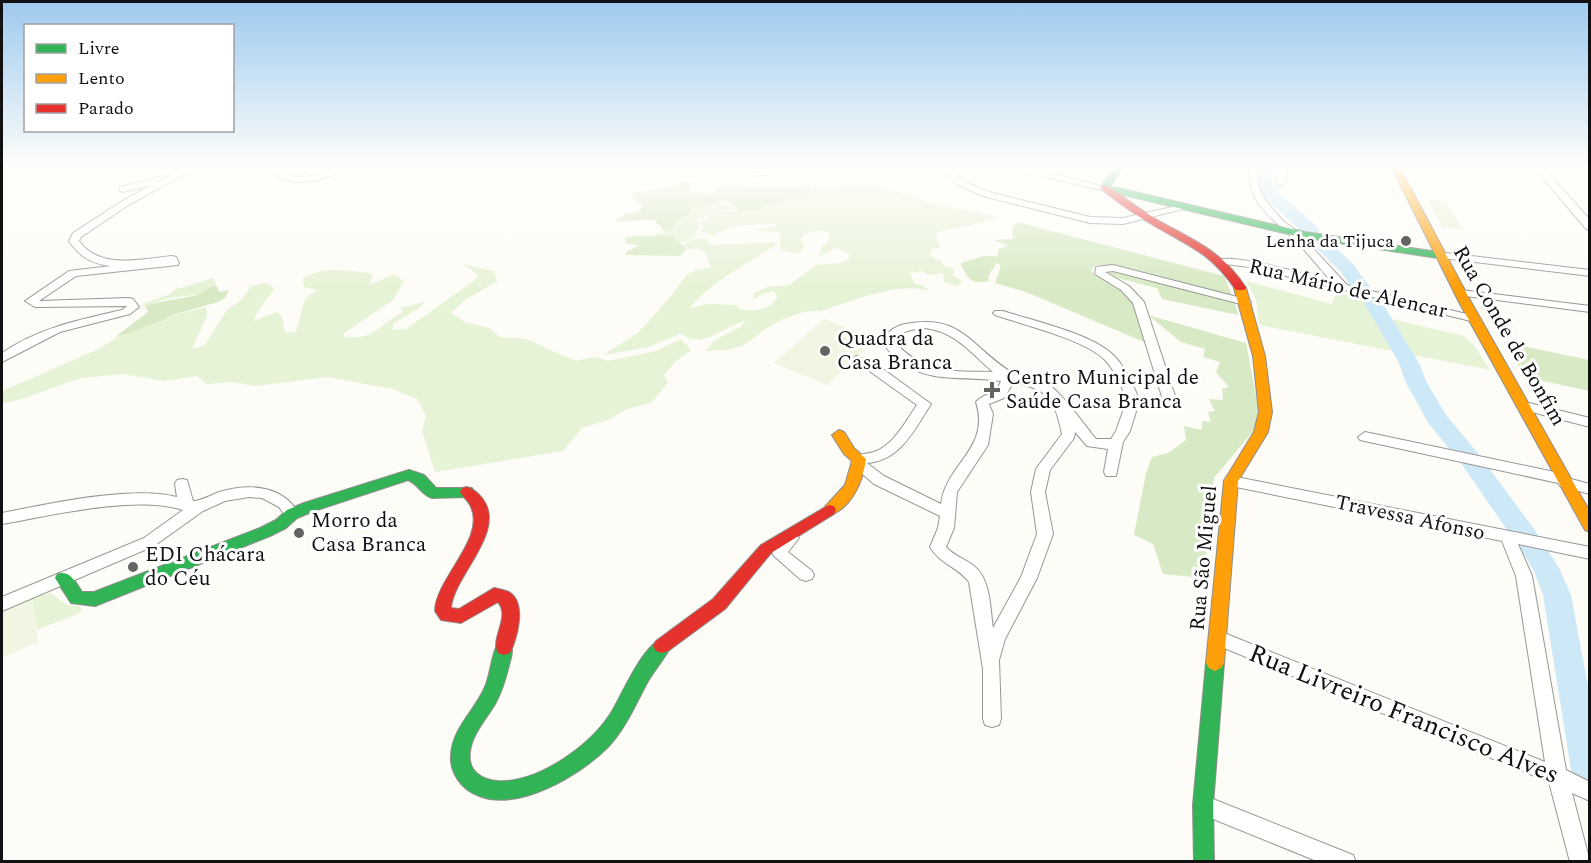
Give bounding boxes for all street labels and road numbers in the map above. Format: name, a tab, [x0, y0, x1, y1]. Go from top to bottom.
street label: Rua Conde de Bonfim	[1444, 240, 1574, 432]
street label: Rua Mário de Alencar	[1245, 251, 1451, 327]
street label: Rua São Miguel	[1182, 484, 1226, 632]
street label: Travessa Afonso	[1332, 486, 1488, 550]
street label: Rua Livreiro Francisco Alves	[1243, 633, 1565, 795]

